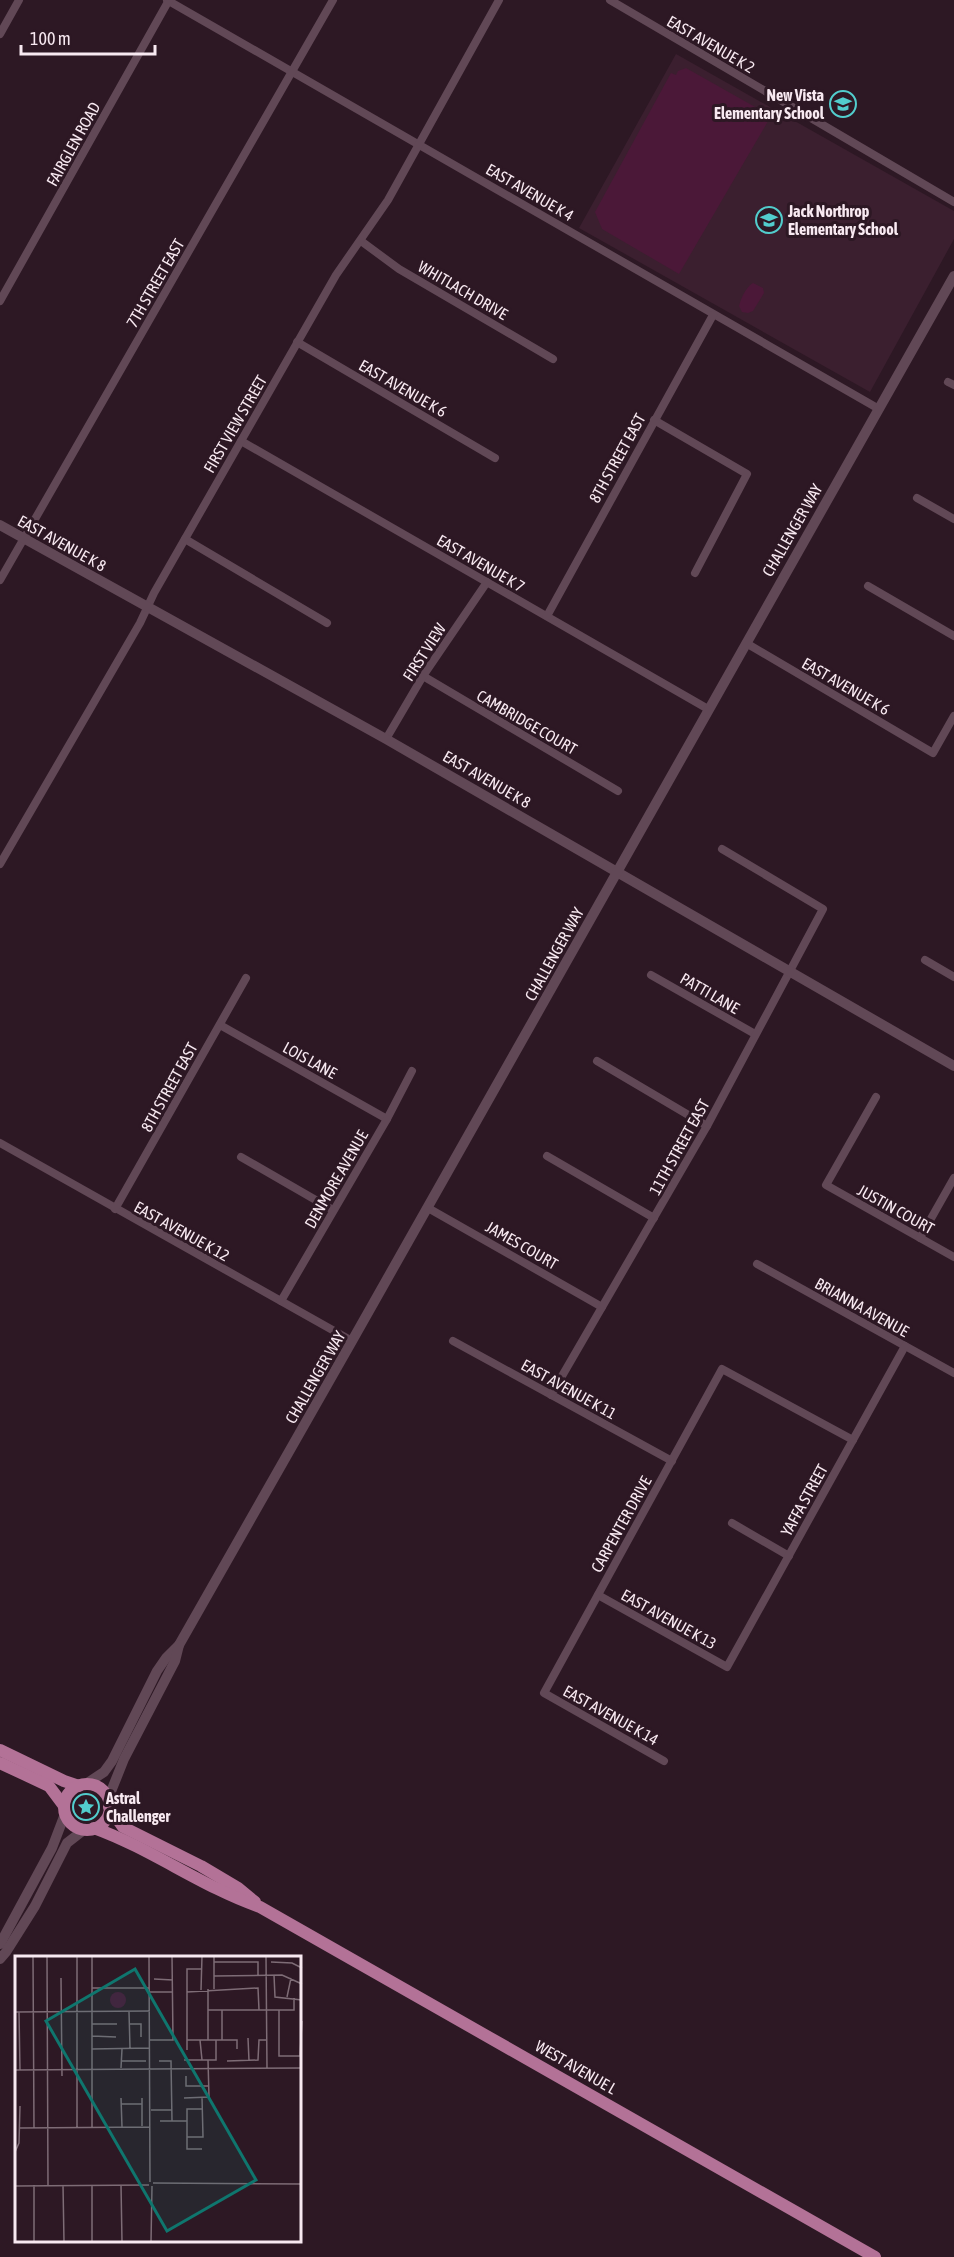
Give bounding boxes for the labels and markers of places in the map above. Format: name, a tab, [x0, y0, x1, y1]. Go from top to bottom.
place label: New Vista Elementary School	[714, 86, 825, 122]
school or university icon: New Vista Elementary School	[828, 89, 858, 119]
place label: Jack Northrop Elementary School	[787, 202, 899, 238]
school or university icon: Jack Northrop Elementary School	[754, 205, 784, 235]
place label: Astral Challenger	[105, 1789, 171, 1825]
place icon: Astral Challenger	[71, 1792, 101, 1822]

